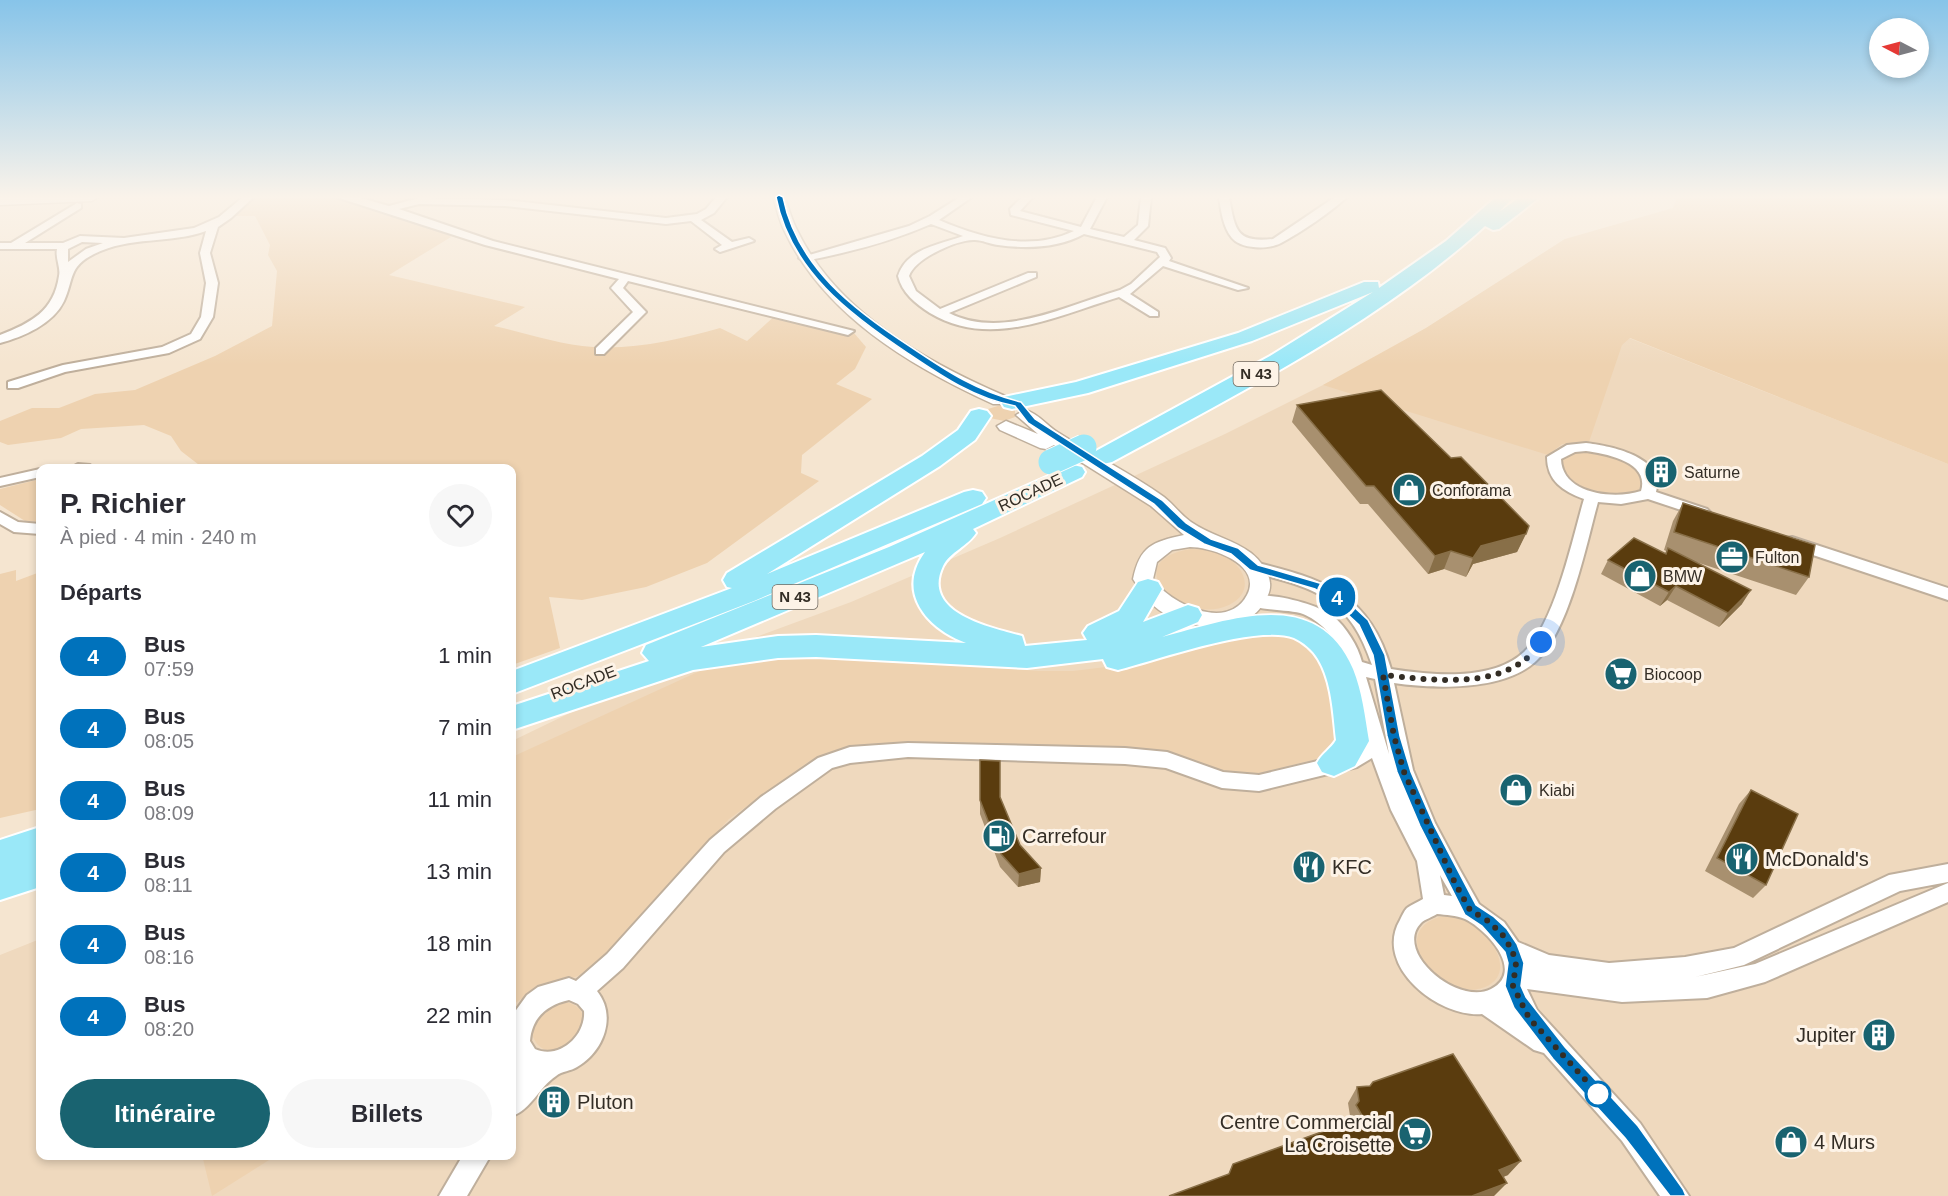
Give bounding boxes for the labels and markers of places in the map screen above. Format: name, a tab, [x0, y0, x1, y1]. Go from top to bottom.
building icon: Saturne	[1643, 454, 1679, 490]
place label: Saturne	[1684, 464, 1740, 481]
shop icon: Conforama	[1391, 472, 1427, 508]
place label: Conforama	[1432, 482, 1511, 499]
office icon: Fulton	[1714, 539, 1750, 575]
place label: Fulton	[1755, 549, 1799, 566]
shop icon: BMW	[1622, 558, 1658, 594]
place label: BMW	[1663, 568, 1703, 585]
supermarket icon: Biocoop	[1603, 656, 1639, 692]
place label: Biocoop	[1644, 666, 1702, 683]
shop icon: Kiabi	[1498, 772, 1534, 808]
place label: Kiabi	[1539, 782, 1575, 799]
fuel station icon: Carrefour	[981, 818, 1017, 854]
place label: Carrefour	[1022, 825, 1107, 847]
restaurant icon: McDonald's	[1724, 841, 1760, 877]
place label: McDonald's	[1765, 848, 1869, 870]
restaurant icon: KFC	[1291, 849, 1327, 885]
place label: KFC	[1332, 856, 1372, 878]
building icon: Jupiter	[1861, 1017, 1897, 1053]
place label: Jupiter	[1796, 1024, 1856, 1046]
unlabelled marker	[1585, 1081, 1611, 1107]
building icon: Pluton	[536, 1084, 572, 1120]
place label: Pluton	[577, 1091, 634, 1113]
place label: Centre Commercial La Croisette	[1220, 1111, 1392, 1156]
supermarket icon: Centre Commercial La Croisette	[1397, 1116, 1433, 1152]
shop icon: 4 Murs	[1773, 1124, 1809, 1160]
place label: 4 Murs	[1814, 1131, 1875, 1153]

